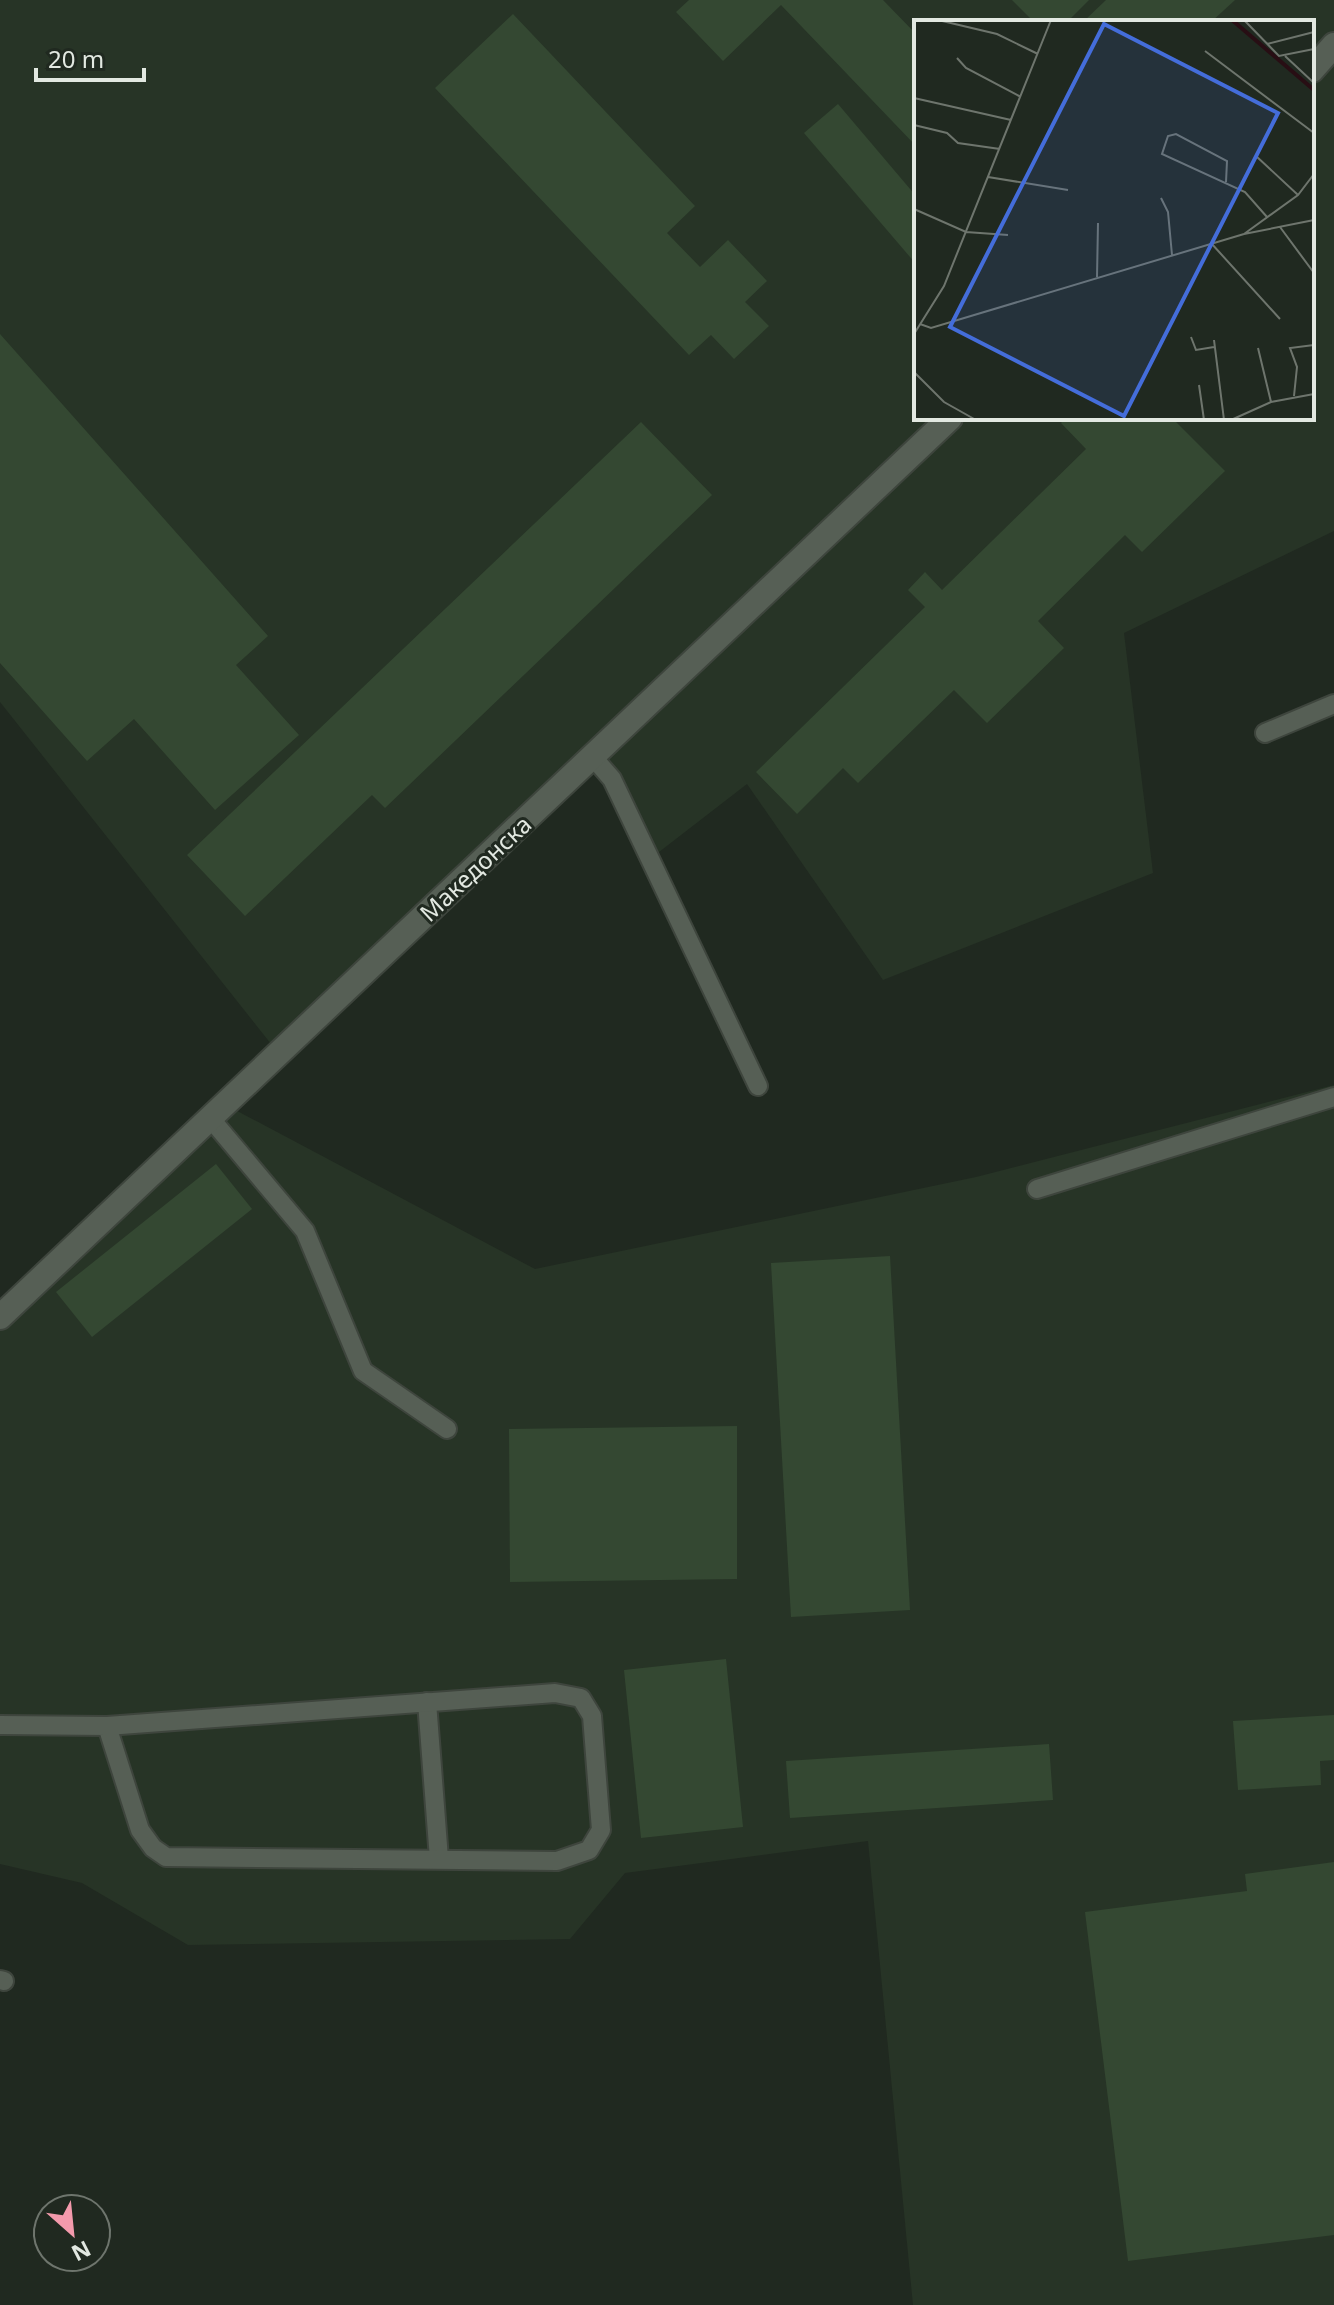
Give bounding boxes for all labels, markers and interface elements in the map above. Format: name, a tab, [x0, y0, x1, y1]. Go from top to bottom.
inset map	[914, 20, 1314, 420]
scale bar	[36, 32, 144, 82]
text: 20 m	[48, 42, 104, 75]
street label: Македонска	[412, 808, 538, 928]
north arrow	[32, 2193, 112, 2273]
text: N	[67, 2234, 96, 2269]

